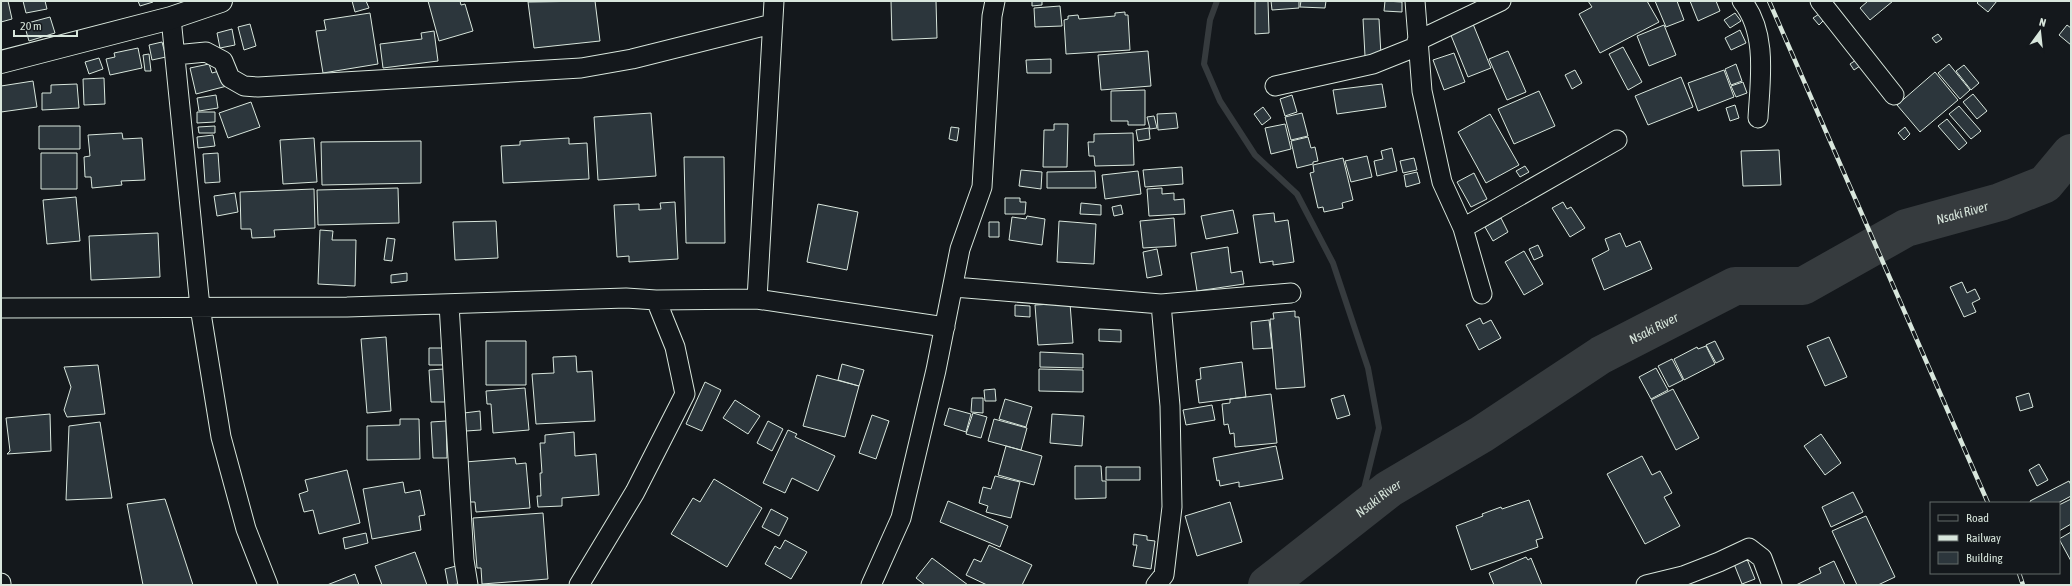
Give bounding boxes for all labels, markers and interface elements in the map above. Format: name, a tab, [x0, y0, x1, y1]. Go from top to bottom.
scale bar	[14, 12, 77, 38]
north arrow	[2020, 12, 2060, 52]
text: N	[2038, 16, 2047, 29]
text: 20 m	[20, 19, 42, 33]
water label: Nsaki River	[1934, 198, 1991, 227]
water label: Nsaki River	[1627, 309, 1682, 347]
water label: Nsaki River	[1353, 476, 1405, 520]
legend	[1930, 502, 2060, 574]
text: Road	[1966, 511, 1989, 525]
text: Railway	[1966, 531, 2001, 545]
text: Building	[1966, 551, 2004, 565]

